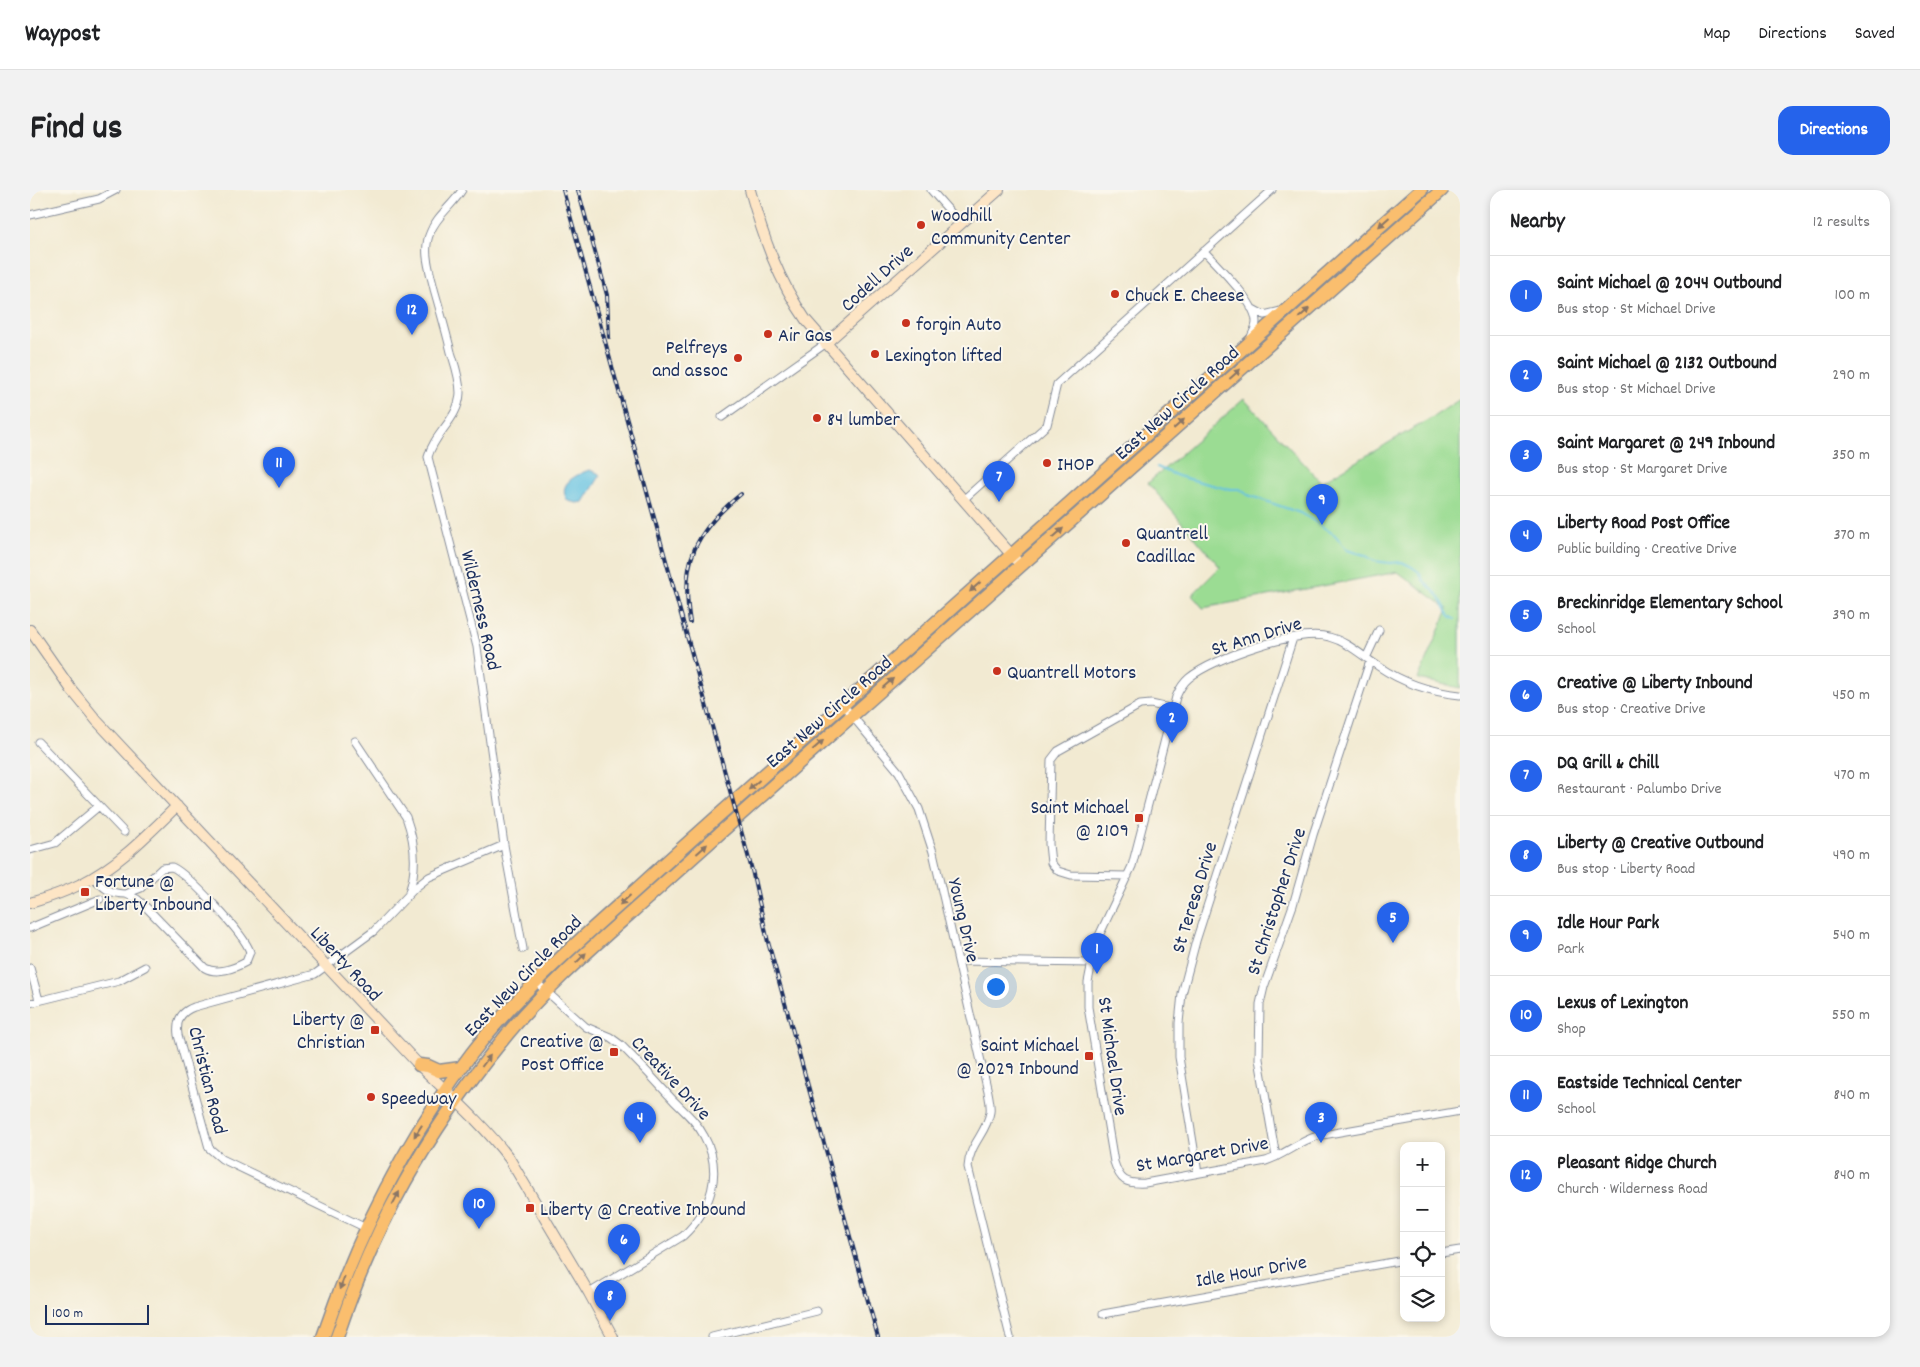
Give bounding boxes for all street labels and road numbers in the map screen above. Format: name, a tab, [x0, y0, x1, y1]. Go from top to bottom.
street label: Codell Drive	[835, 239, 921, 320]
street label: East New Circle Road	[1109, 340, 1247, 468]
street label: Wilderness Road	[452, 548, 506, 673]
street label: St Ann Drive	[1208, 611, 1306, 665]
street label: East New Circle Road	[761, 650, 899, 776]
street label: St Christopher Drive	[1241, 825, 1315, 979]
street label: St Teresa Drive	[1166, 839, 1226, 957]
street label: Young Drive	[939, 876, 985, 966]
street label: East New Circle Road	[459, 910, 590, 1044]
street label: Liberty Road	[302, 921, 387, 1009]
street label: St Michael Drive	[1089, 995, 1133, 1118]
street label: Christian Road	[179, 1024, 233, 1138]
street label: Creative Drive	[623, 1030, 717, 1128]
street label: St Margaret Drive	[1134, 1130, 1271, 1181]
street label: Idle Hour Drive	[1194, 1249, 1309, 1296]

